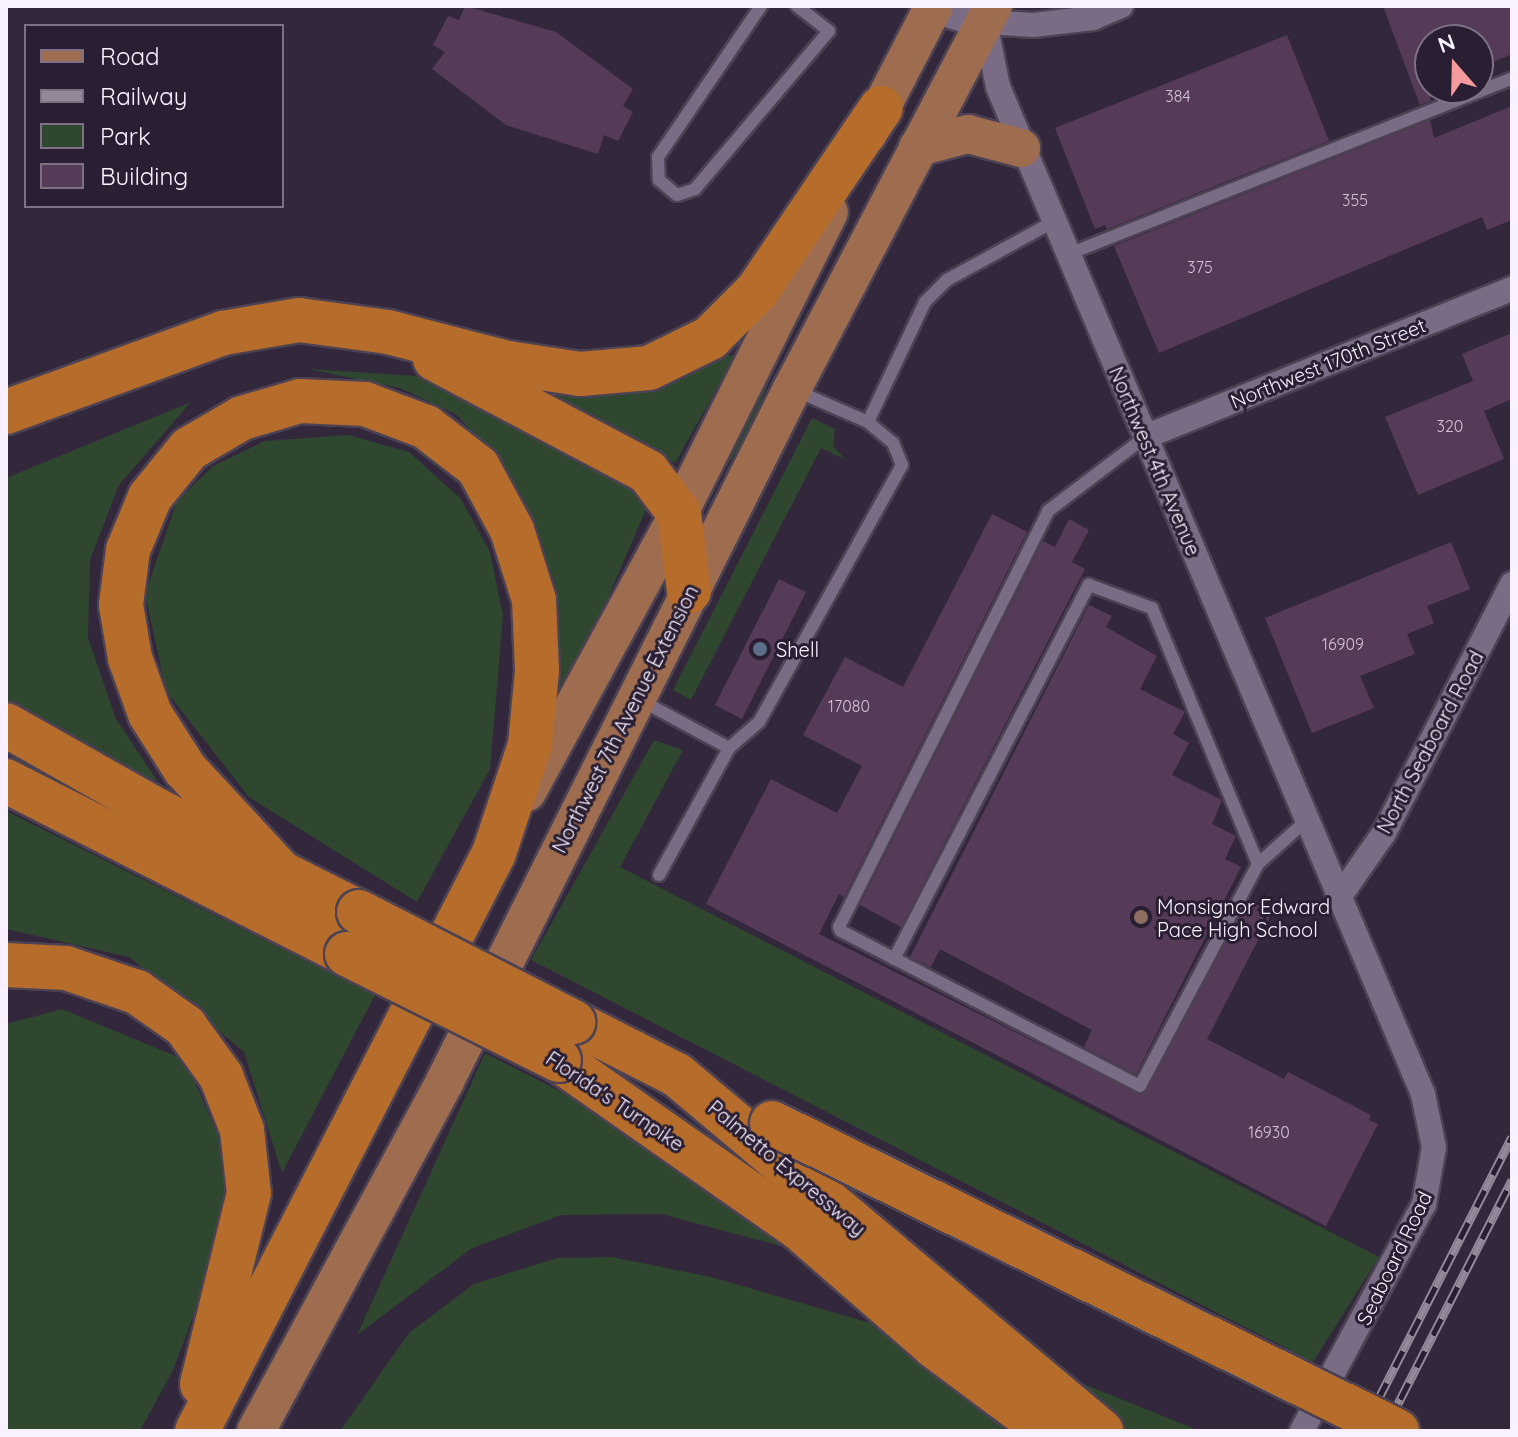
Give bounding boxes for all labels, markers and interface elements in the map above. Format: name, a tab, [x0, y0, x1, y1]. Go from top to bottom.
legend	[24, 24, 284, 208]
north arrow	[1414, 24, 1494, 104]
text: N	[1434, 27, 1459, 59]
text: Road	[100, 41, 160, 71]
text: Railway	[100, 81, 187, 111]
house number: 384	[1165, 86, 1191, 106]
text: Park	[100, 121, 151, 151]
text: Building	[100, 161, 188, 191]
house number: 355	[1342, 190, 1368, 210]
house number: 375	[1187, 257, 1213, 277]
street label: Northwest 170th Street	[1227, 313, 1429, 413]
street label: Northwest 4th Avenue	[1104, 363, 1206, 559]
house number: 320	[1437, 416, 1463, 436]
street label: Northwest 7th Avenue Extension	[547, 581, 703, 857]
house number: 16909	[1322, 634, 1364, 654]
place label: Shell	[776, 637, 819, 661]
marker: Shell	[751, 640, 769, 658]
street label: North Seaboard Road	[1372, 647, 1488, 837]
house number: 17080	[828, 696, 870, 716]
place label: Monsignor Edward Pace High School	[1157, 894, 1330, 941]
marker: Monsignor Edward Pace High School	[1132, 908, 1150, 926]
street label: Florida's Turnpike	[542, 1046, 688, 1156]
street label: Palmetto Expressway	[703, 1095, 871, 1241]
house number: 16930	[1248, 1122, 1290, 1142]
street label: Seaboard Road	[1351, 1187, 1437, 1329]

